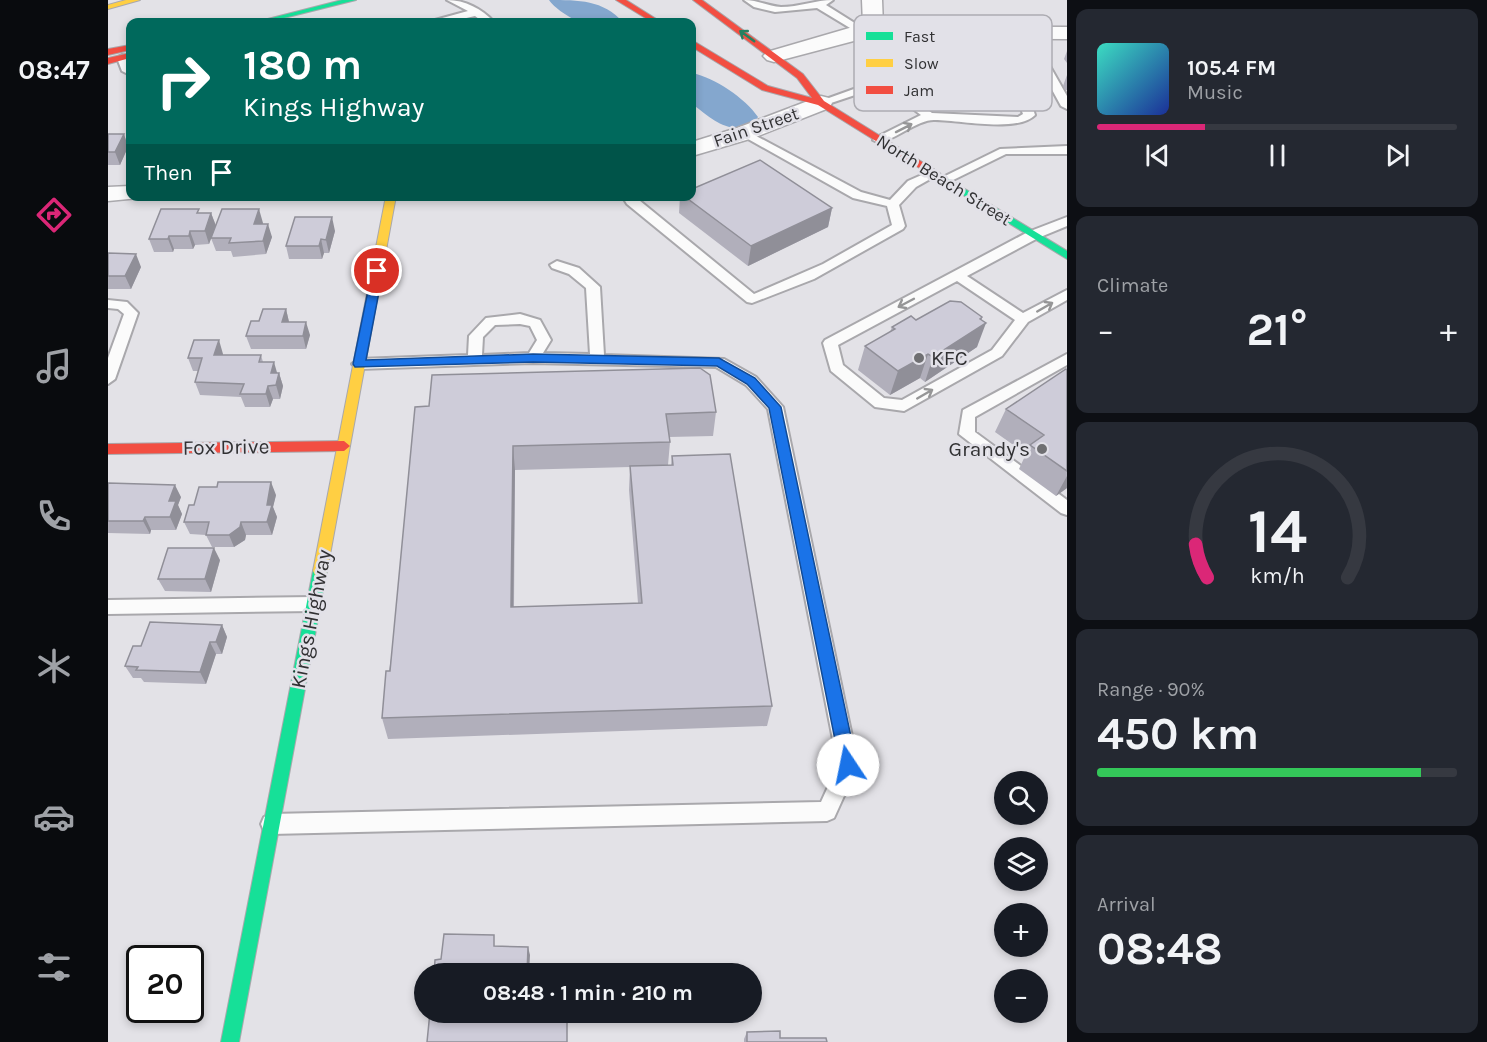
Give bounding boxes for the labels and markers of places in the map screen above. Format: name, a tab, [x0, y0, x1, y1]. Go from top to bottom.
pin	[351, 245, 402, 296]
place label: KFC	[931, 346, 968, 370]
marker: KFC	[912, 351, 926, 365]
place label: Grandy's	[949, 437, 1030, 461]
marker: Grandy's	[1035, 442, 1049, 456]

